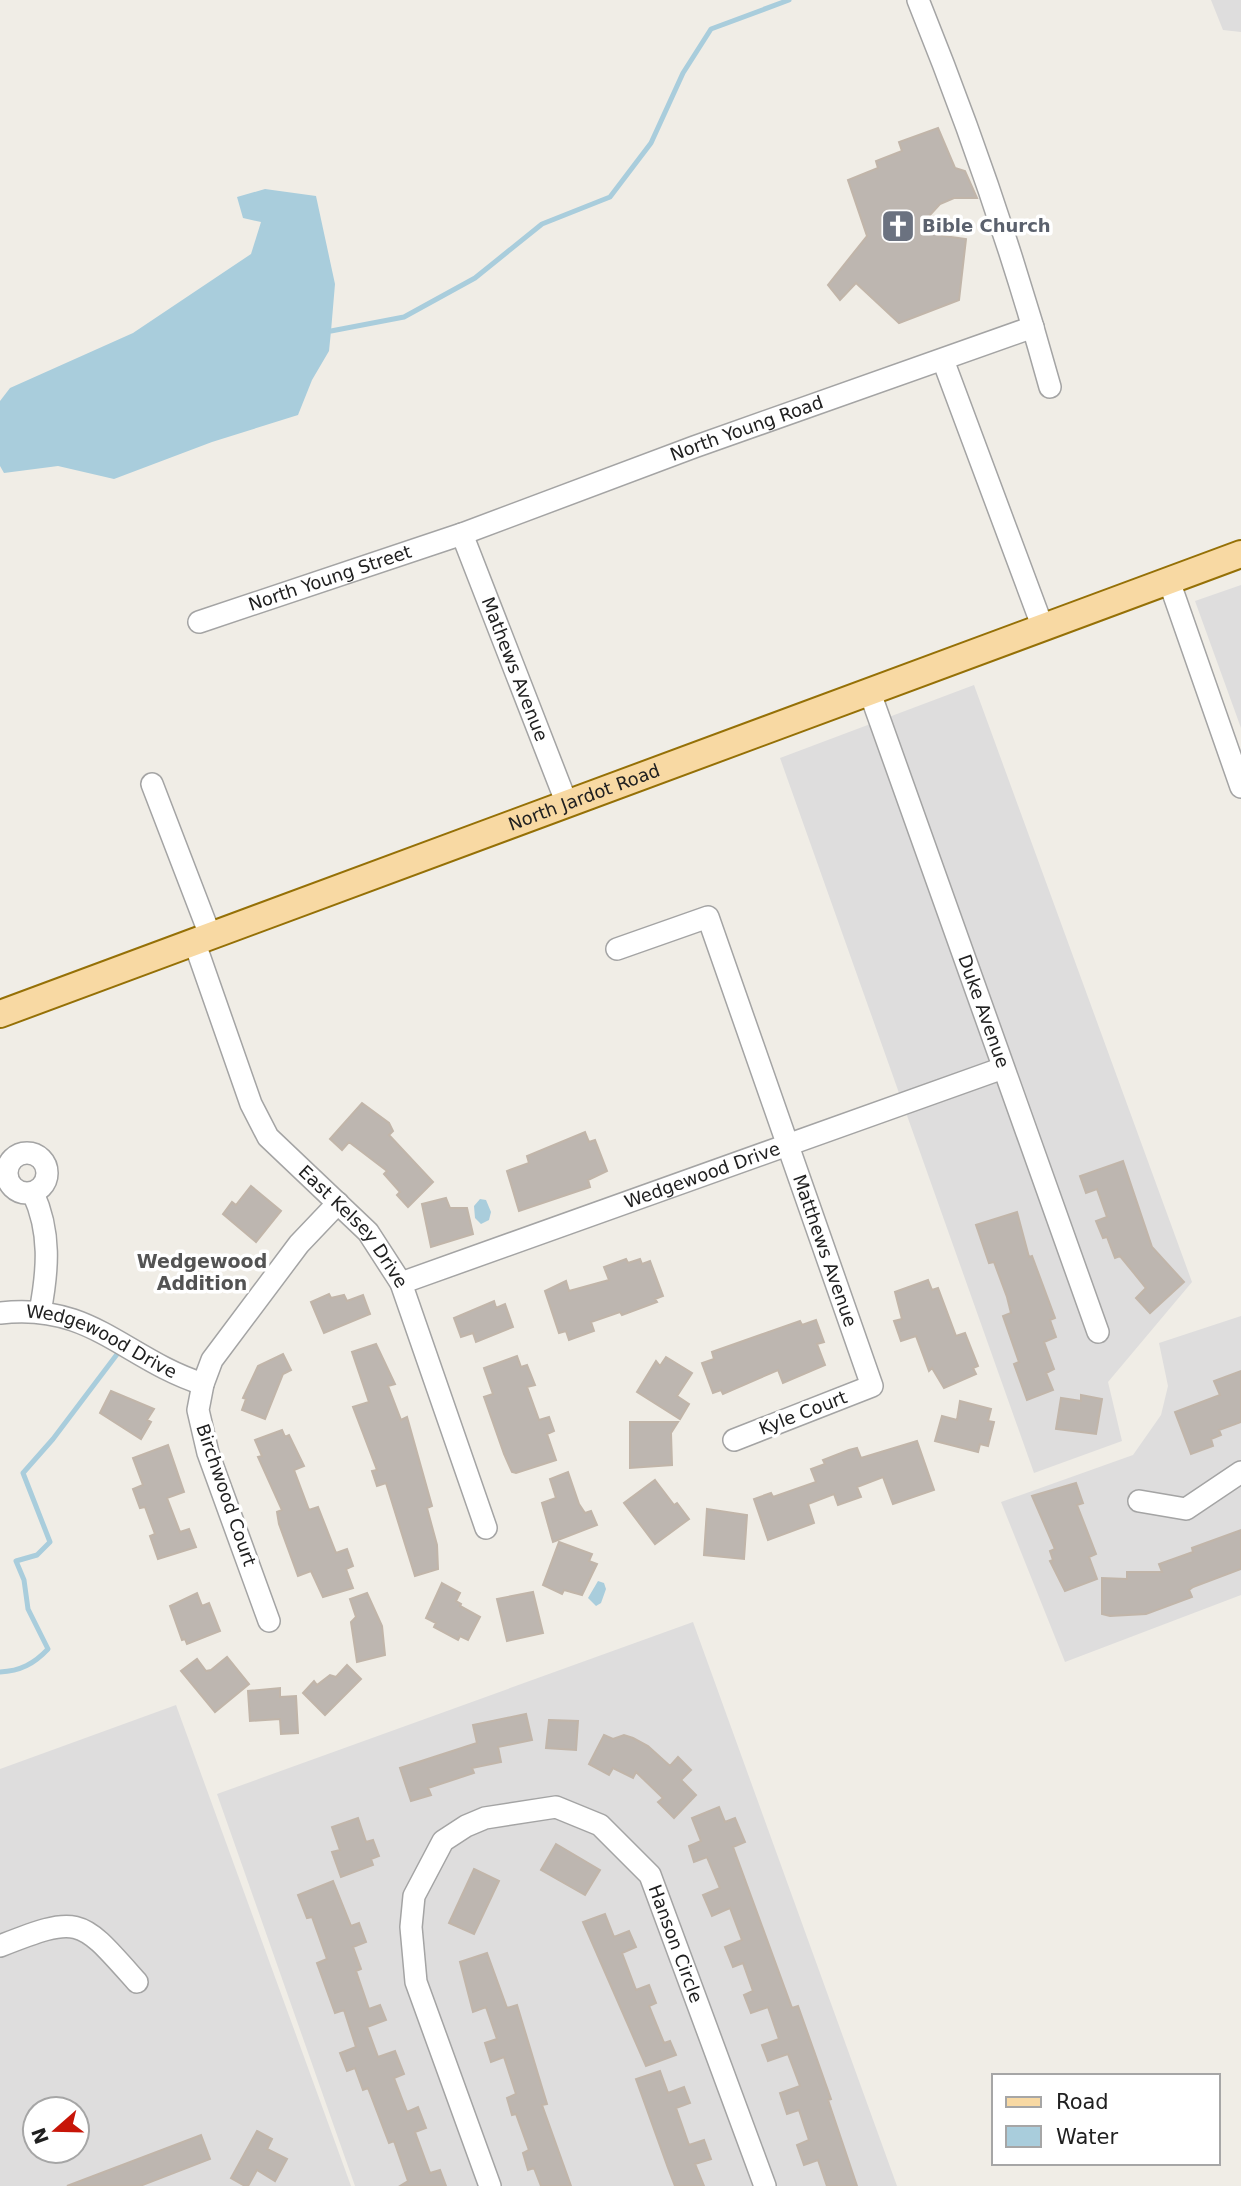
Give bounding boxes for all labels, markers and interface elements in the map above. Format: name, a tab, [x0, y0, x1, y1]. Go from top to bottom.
church icon: Bible Church	[879, 207, 917, 245]
place label: Bible Church	[922, 215, 1051, 236]
street label: North Young Road	[667, 391, 826, 465]
street label: North Young Street	[246, 541, 414, 615]
street label: Mathews Avenue	[478, 594, 553, 744]
street label: North Jardot Road	[505, 759, 663, 835]
street label: Duke Avenue	[954, 952, 1014, 1070]
street label: Wedgewood Drive	[622, 1137, 783, 1212]
street label: East Kelsey Drive	[294, 1161, 412, 1292]
street label: Matthews Avenue	[789, 1172, 861, 1330]
district label: Wedgewood Addition	[137, 1250, 267, 1294]
street label: Wedgewood Drive	[25, 1300, 180, 1382]
street label: Kyle Court	[756, 1386, 850, 1439]
street label: Birchwood Court	[192, 1421, 261, 1569]
street label: Hanson Circle	[645, 1882, 707, 2005]
legend	[992, 2074, 1220, 2165]
text: Road	[1056, 2090, 1109, 2114]
north arrow	[21, 2095, 91, 2165]
text: N	[27, 2125, 53, 2147]
text: Water	[1056, 2125, 1118, 2149]

